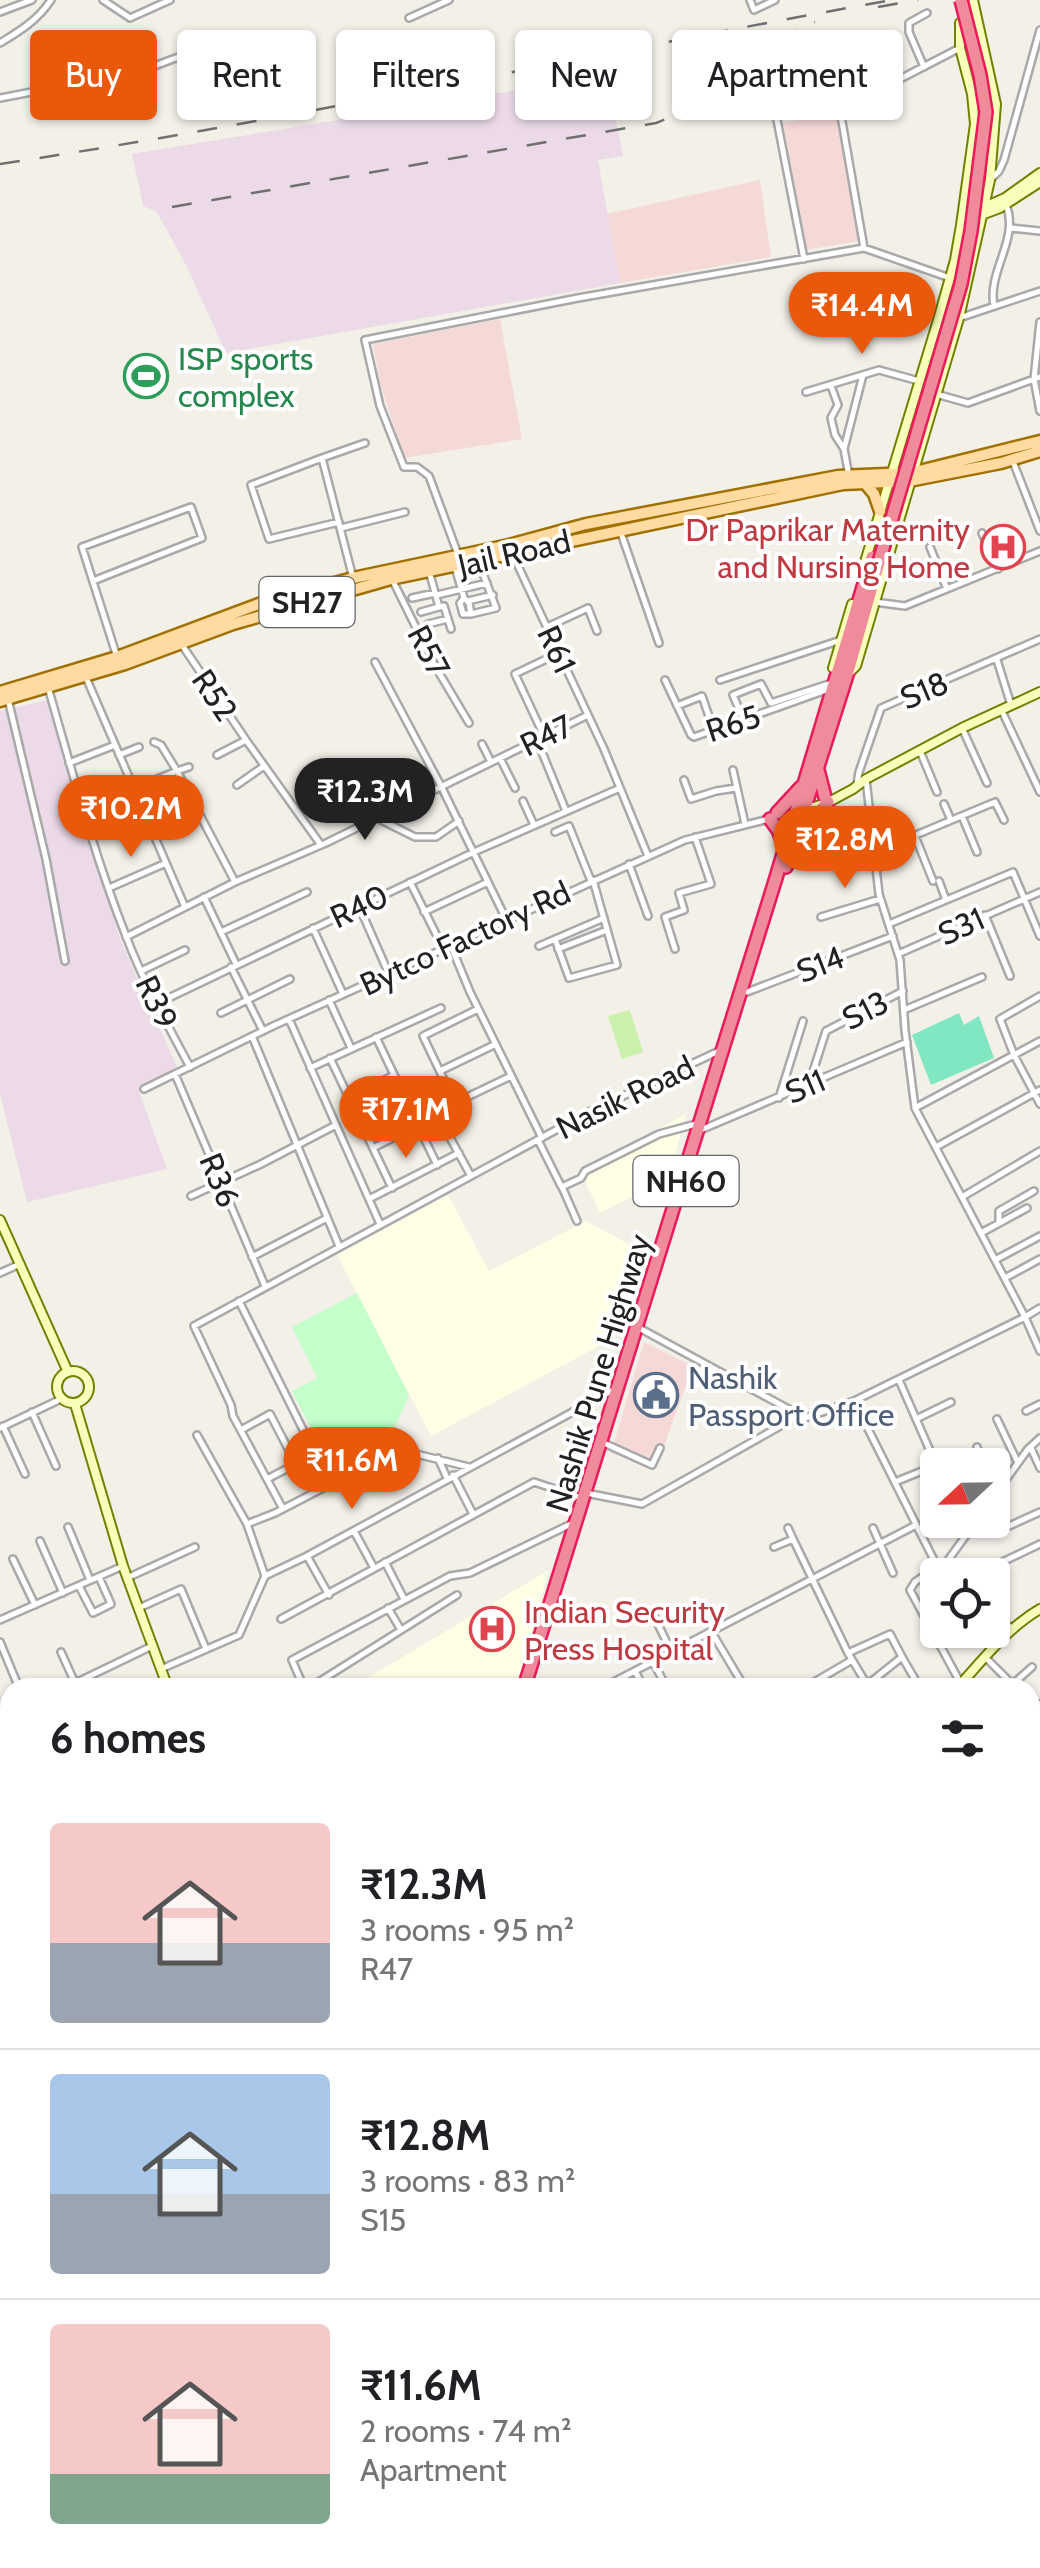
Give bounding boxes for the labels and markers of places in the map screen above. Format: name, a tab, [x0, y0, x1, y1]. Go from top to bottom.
pin: ₹14.4M	[781, 272, 943, 357]
place label: ISP sports complex	[178, 339, 313, 415]
sports icon: ISP sports complex	[123, 353, 169, 399]
place label: Dr Paprikar Maternity and Nursing Home	[685, 510, 970, 586]
hospital icon: Dr Paprikar Maternity and Nursing Home	[980, 524, 1026, 570]
pin: ₹12.3M	[284, 758, 446, 843]
pin: ₹10.2M	[50, 775, 212, 860]
pin: ₹12.8M	[764, 806, 926, 891]
pin: ₹17.1M	[325, 1076, 487, 1161]
place label: Nashik Passport Office	[688, 1358, 894, 1434]
public building icon: Nashik Passport Office	[633, 1372, 679, 1418]
pin: ₹11.6M	[271, 1427, 433, 1512]
place label: Indian Security Press Hospital	[524, 1592, 725, 1668]
hospital icon: Indian Security Press Hospital	[469, 1606, 515, 1652]

